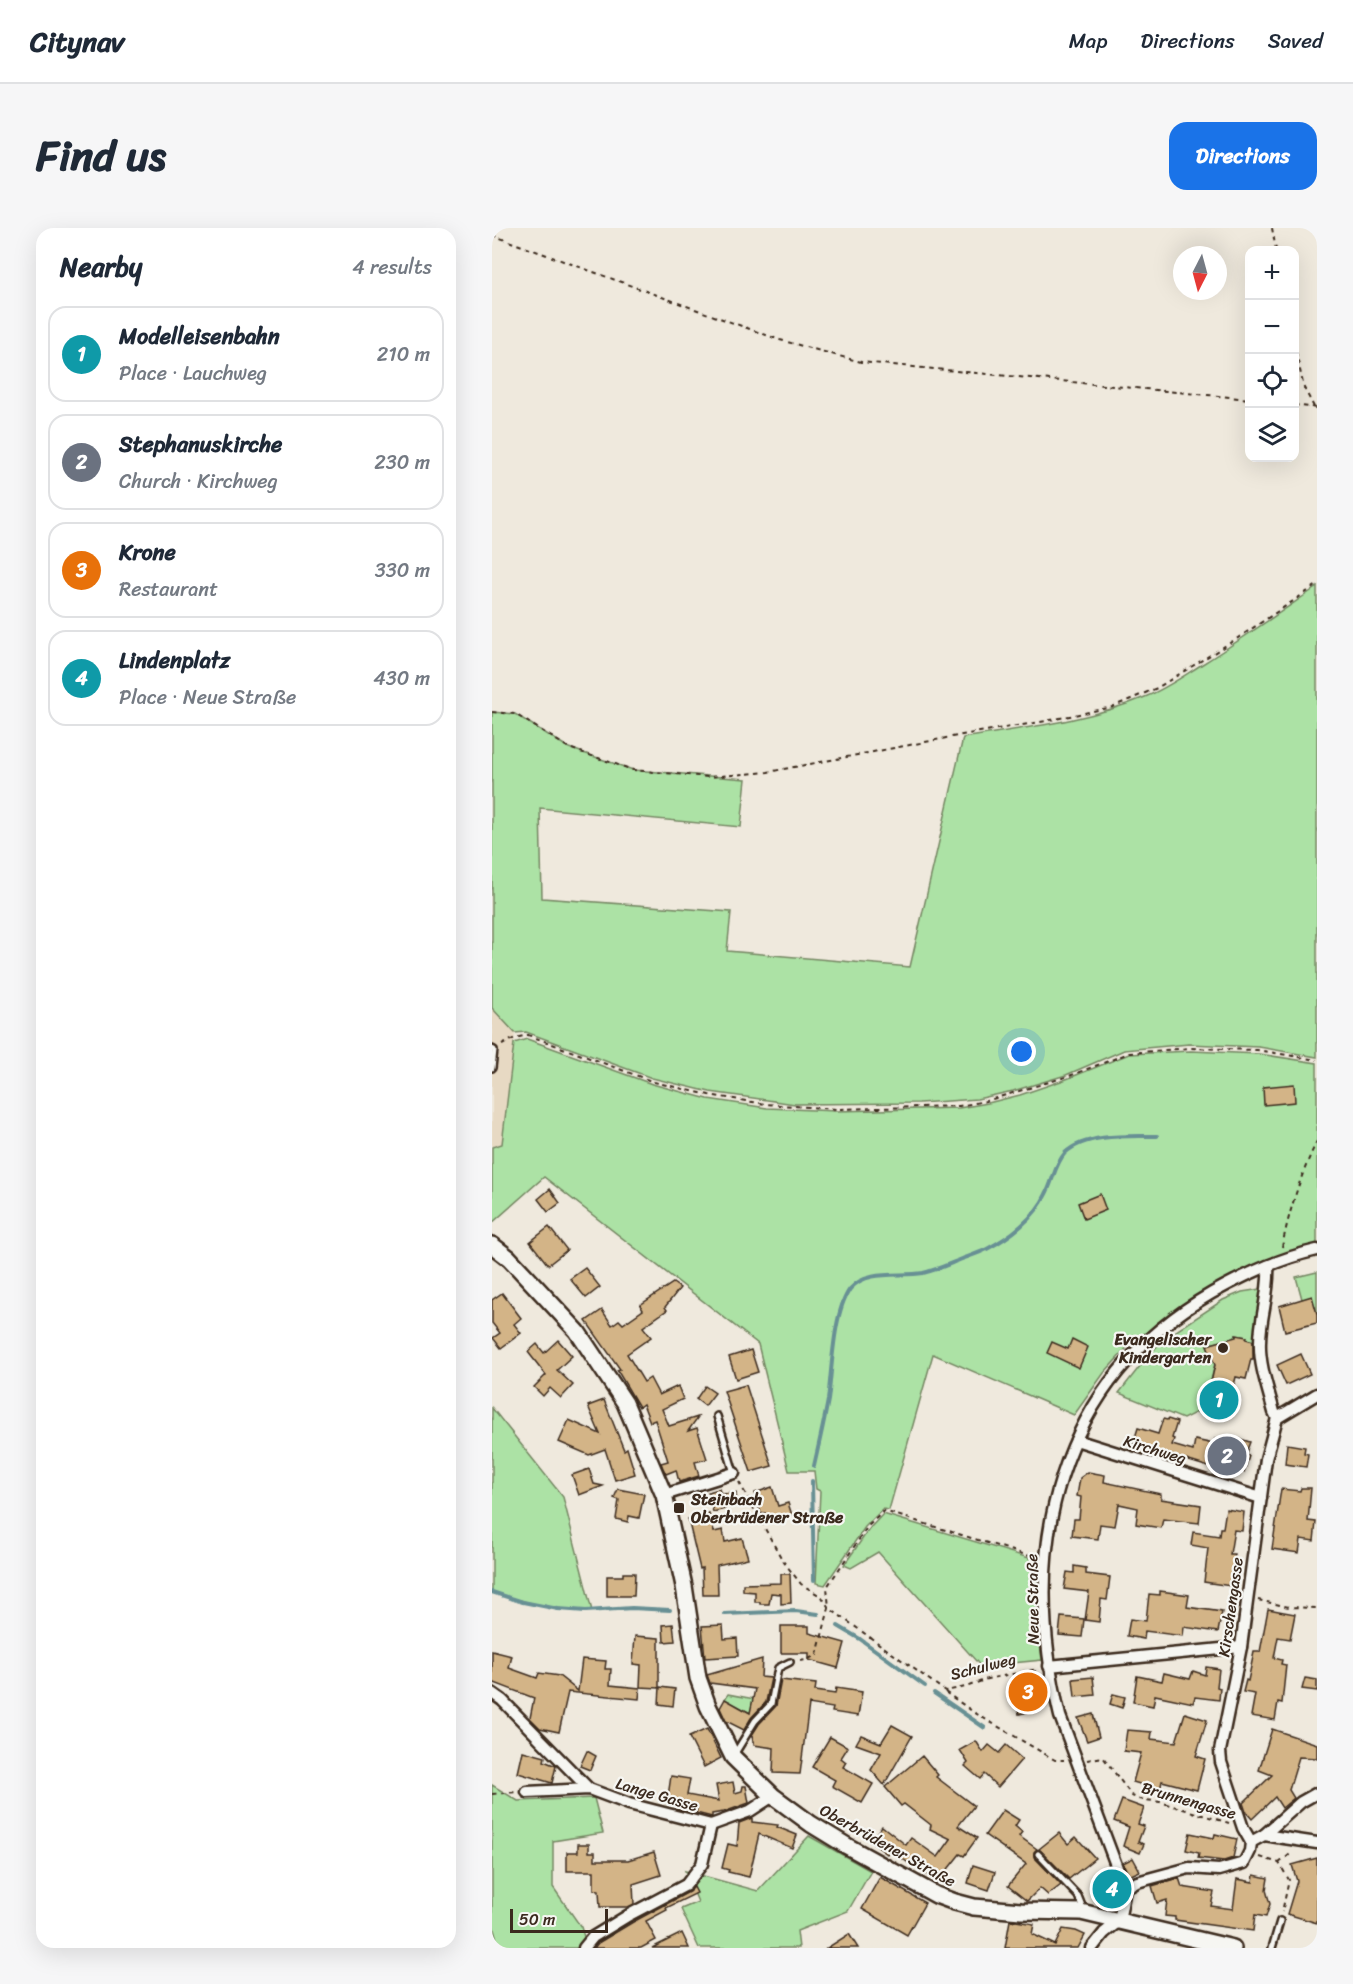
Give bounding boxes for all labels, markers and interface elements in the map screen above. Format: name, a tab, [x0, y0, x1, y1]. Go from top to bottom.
text: Citynav	[30, 17, 124, 66]
text: Map	[1069, 22, 1107, 60]
text: Directions	[1140, 22, 1235, 60]
text: Saved	[1268, 22, 1323, 60]
text: Find us	[36, 119, 166, 193]
button: Directions	[1169, 122, 1317, 190]
text: Nearby	[60, 244, 142, 290]
north arrow	[1173, 246, 1227, 300]
map controls	[1245, 246, 1299, 462]
button: +	[1245, 246, 1299, 300]
text: 4 results	[352, 250, 432, 285]
button: −	[1245, 300, 1299, 354]
text: Modelleisenbahn	[119, 317, 280, 356]
text: 1	[77, 337, 86, 372]
text: 210 m	[377, 337, 430, 372]
button: locate	[1245, 354, 1299, 408]
text: Place · Lauchweg	[119, 356, 267, 391]
button: layers	[1245, 408, 1299, 462]
text: Stephanuskirche	[119, 425, 282, 464]
text: 2	[76, 445, 87, 480]
text: 230 m	[374, 445, 430, 480]
text: Church · Kirchweg	[119, 464, 278, 499]
text: Krone	[119, 533, 176, 572]
text: 3	[76, 553, 87, 588]
text: 330 m	[375, 553, 430, 588]
text: Restaurant	[119, 572, 218, 607]
text: Lindenplatz	[119, 641, 230, 680]
text: 4	[75, 661, 88, 696]
text: 430 m	[373, 661, 430, 696]
text: Place · Neue Straße	[119, 680, 296, 715]
your location	[1007, 1037, 1036, 1066]
place label: Evangelischer Kindergarten	[1114, 1325, 1212, 1372]
marker: Evangelischer Kindergarten	[1216, 1341, 1230, 1355]
pin: 1	[1200, 1378, 1238, 1422]
street label: Kirchweg	[1120, 1426, 1190, 1473]
pin: 2	[1208, 1434, 1246, 1478]
place label: Steinbach Oberbrüdener Straße	[690, 1485, 844, 1532]
marker: Steinbach Oberbrüdener Straße	[672, 1501, 686, 1515]
street label: Neue Straße	[1017, 1553, 1048, 1645]
street label: Kirschengasse	[1209, 1555, 1252, 1659]
street label: Schulweg	[947, 1644, 1019, 1689]
pin: 3	[1008, 1670, 1048, 1714]
street label: Lange Gasse	[612, 1769, 702, 1820]
street label: Brunnengasse	[1138, 1773, 1240, 1828]
street label: Oberbrüdener Straße	[814, 1796, 961, 1895]
pin: 4	[1092, 1866, 1132, 1912]
text: 50 m	[519, 1905, 555, 1934]
scale bar	[510, 1906, 608, 1934]

